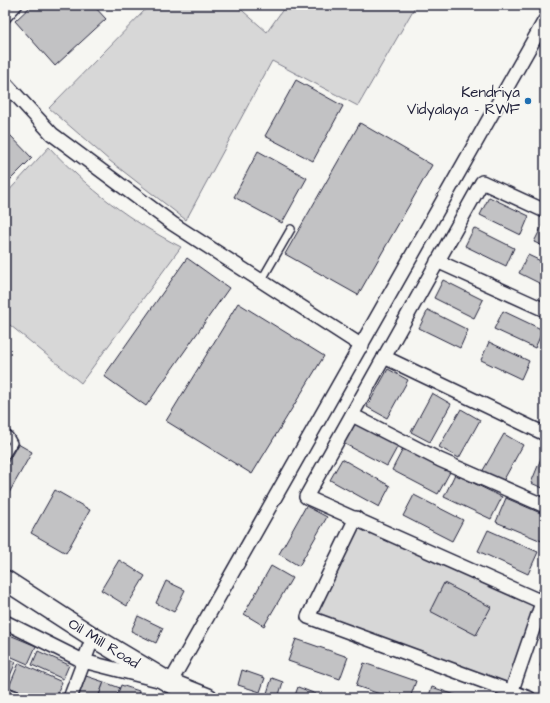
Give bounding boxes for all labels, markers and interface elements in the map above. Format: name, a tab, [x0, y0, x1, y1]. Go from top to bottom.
place label: Kendriya Vidyalaya - RWF	[407, 82, 521, 121]
marker: Kendriya Vidyalaya - RWF	[523, 96, 533, 106]
street label: Oil Mill Road	[64, 613, 144, 674]

